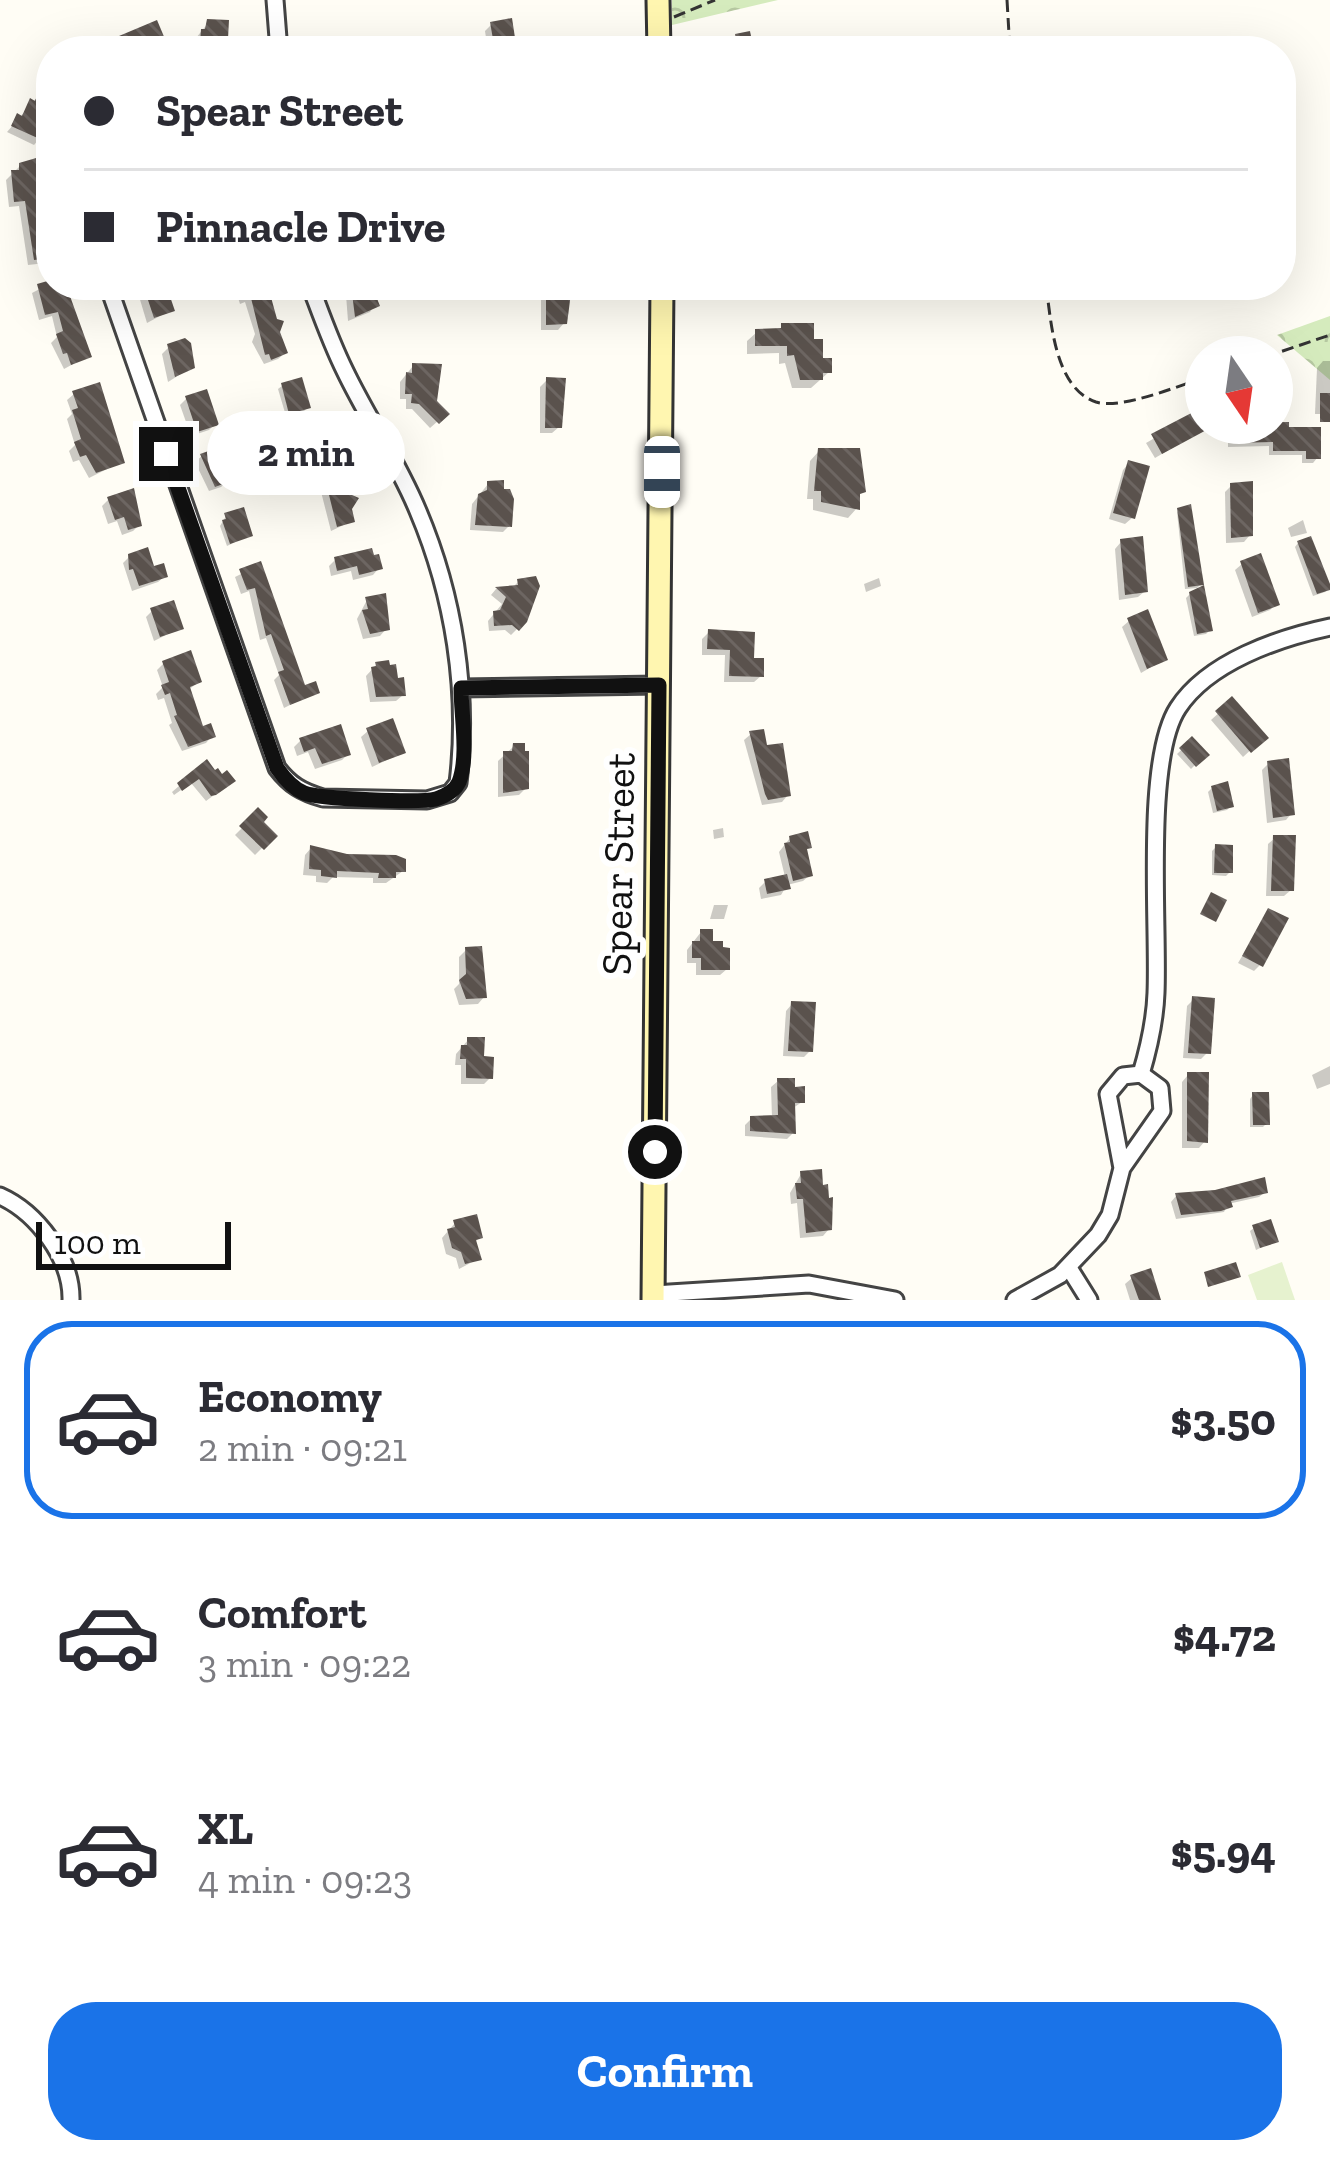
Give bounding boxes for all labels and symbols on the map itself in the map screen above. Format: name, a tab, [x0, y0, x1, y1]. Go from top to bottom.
north arrow	[1185, 336, 1293, 444]
callout: 2 min	[208, 412, 406, 496]
route end	[139, 427, 193, 481]
car	[644, 436, 680, 508]
street label: Spear Street	[591, 752, 645, 976]
route start	[628, 1125, 682, 1179]
scale bar	[36, 1216, 231, 1269]

